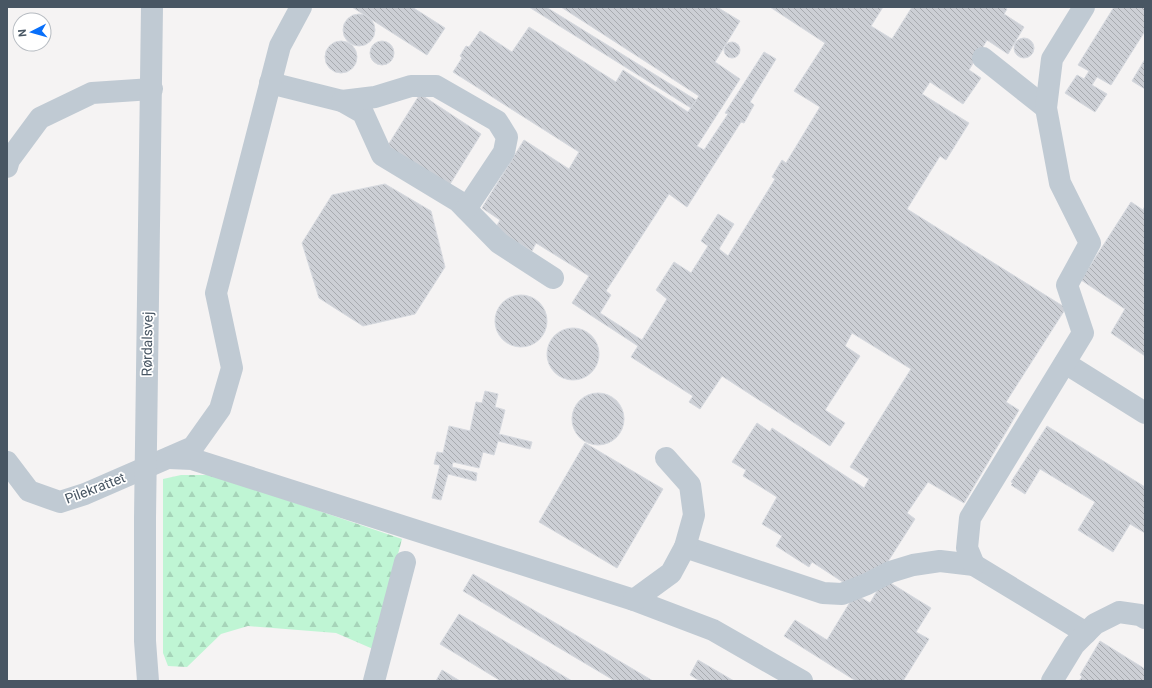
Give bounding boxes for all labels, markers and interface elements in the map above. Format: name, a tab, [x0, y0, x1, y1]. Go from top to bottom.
north arrow	[12, 12, 52, 52]
text: N	[16, 28, 29, 38]
street label: Rørdalsvej	[138, 311, 156, 377]
street label: Pilekrattet	[63, 469, 128, 507]

